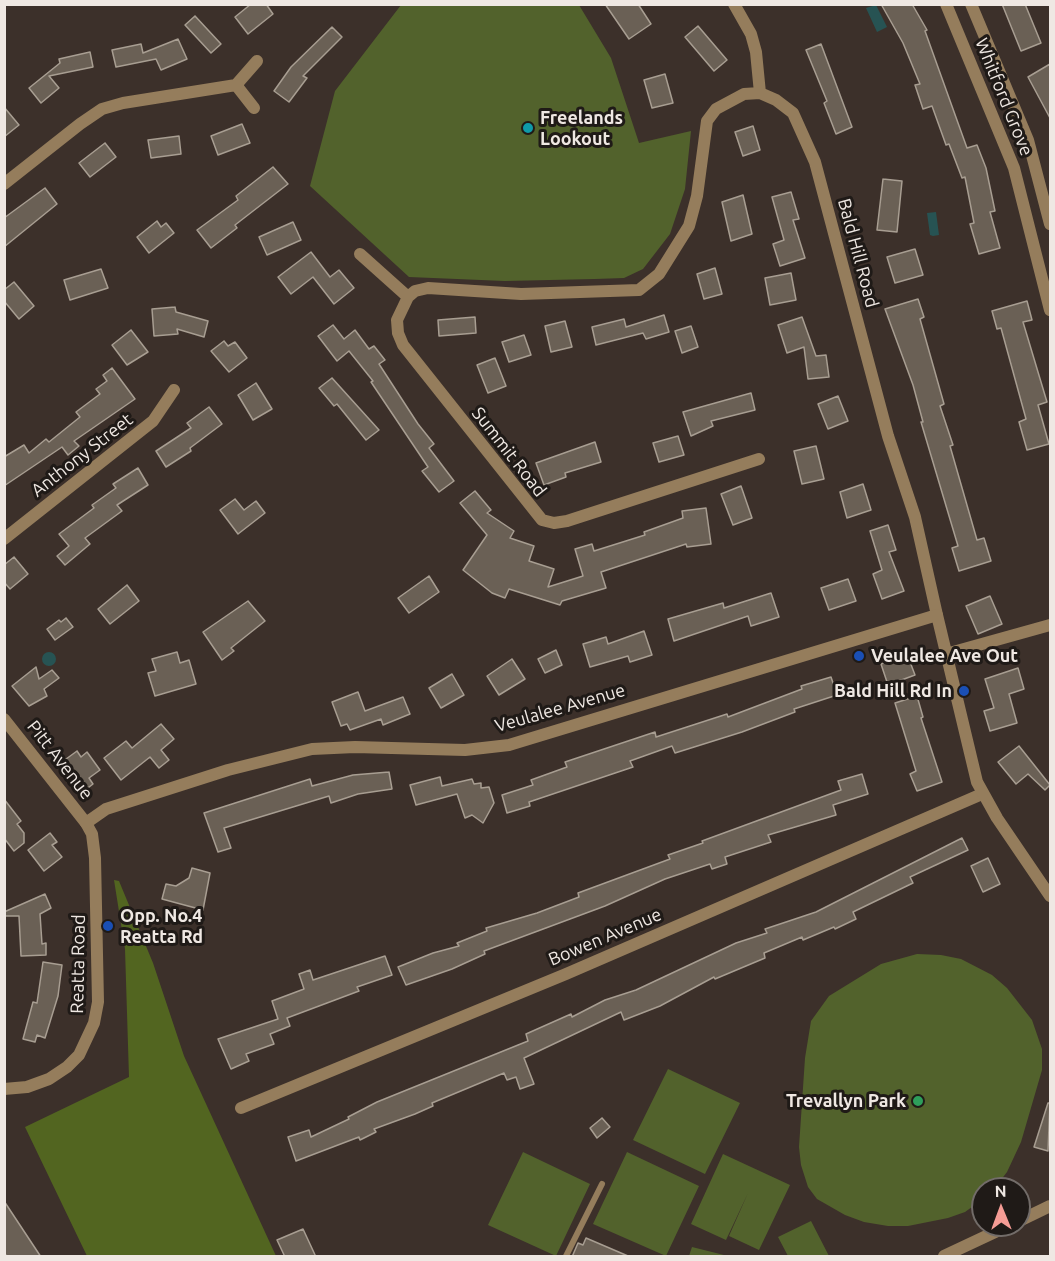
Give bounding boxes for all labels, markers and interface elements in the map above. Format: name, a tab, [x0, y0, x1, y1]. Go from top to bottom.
street label: Whitford Grove	[971, 35, 1037, 159]
place label: Freelands Lookout	[540, 107, 623, 150]
marker: Freelands Lookout	[521, 121, 535, 135]
street label: Bald Hill Road	[833, 196, 883, 310]
street label: Summit Road	[467, 403, 551, 501]
street label: Anthony Street	[27, 409, 137, 501]
place label: Veulalee Ave Out	[871, 645, 1018, 667]
marker: Veulalee Ave Out	[852, 649, 866, 663]
street label: Veulalee Avenue	[492, 679, 628, 737]
place label: Bald Hill Rd In	[834, 680, 952, 702]
marker: Bald Hill Rd In	[957, 684, 971, 698]
street label: Pitt Avenue	[23, 716, 97, 804]
street label: Bowen Avenue	[545, 903, 665, 971]
place label: Opp. No.4 Reatta Rd	[120, 905, 203, 948]
street label: Reatta Road	[66, 914, 90, 1014]
marker: Opp. No.4 Reatta Rd	[101, 919, 115, 933]
place label: Trevallyn Park	[786, 1090, 906, 1112]
marker: Trevallyn Park	[911, 1094, 925, 1108]
north arrow	[971, 1177, 1031, 1237]
text: N	[995, 1182, 1007, 1200]

